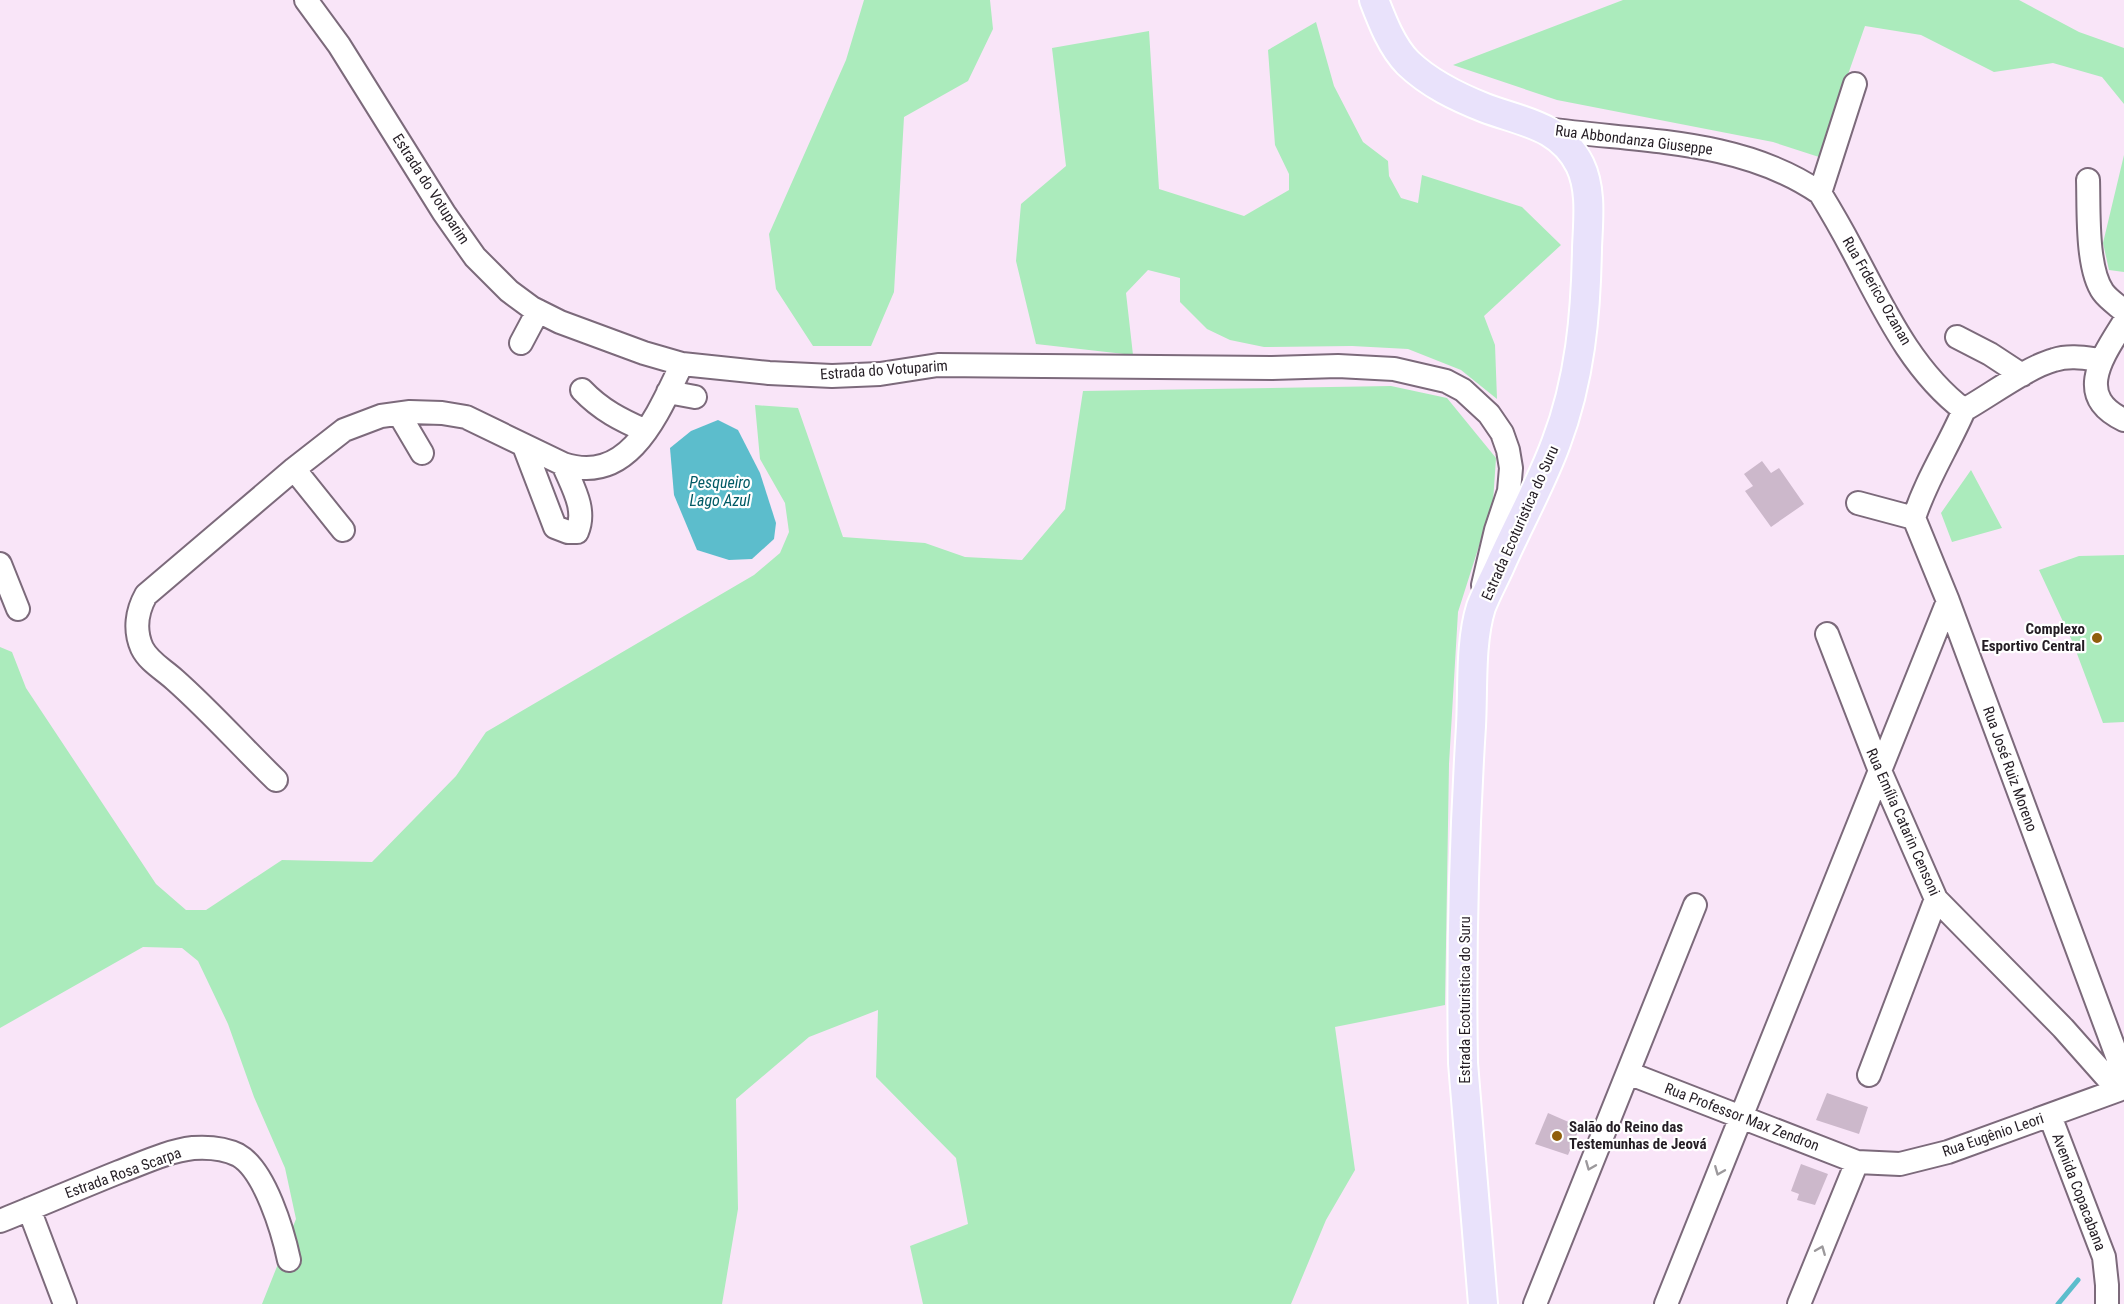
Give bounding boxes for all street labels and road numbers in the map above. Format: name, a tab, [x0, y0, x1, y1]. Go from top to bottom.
street label: Rua Abbondanza Giuseppe	[1554, 121, 1714, 159]
street label: Estrada do Votuparim	[389, 130, 473, 248]
street label: Rua Frderico Ozanan	[1839, 234, 1915, 348]
street label: Estrada do Votuparim	[820, 357, 948, 383]
street label: Estrada Ecoturistica do Suru	[1478, 443, 1562, 603]
street label: Rua José Ruiz Moreno	[1979, 704, 2041, 834]
street label: Rua Emília Catarin Censoni	[1862, 745, 1944, 899]
street label: Estrada Ecoturistica do Suru	[1456, 916, 1474, 1084]
street label: Rua Professor Max Zendron	[1662, 1079, 1822, 1155]
street label: Rua Eugênio Leori	[1940, 1109, 2046, 1161]
street label: Avenida Copacabana	[2048, 1131, 2110, 1253]
street label: Estrada Rosa Scarpa	[62, 1144, 184, 1202]

